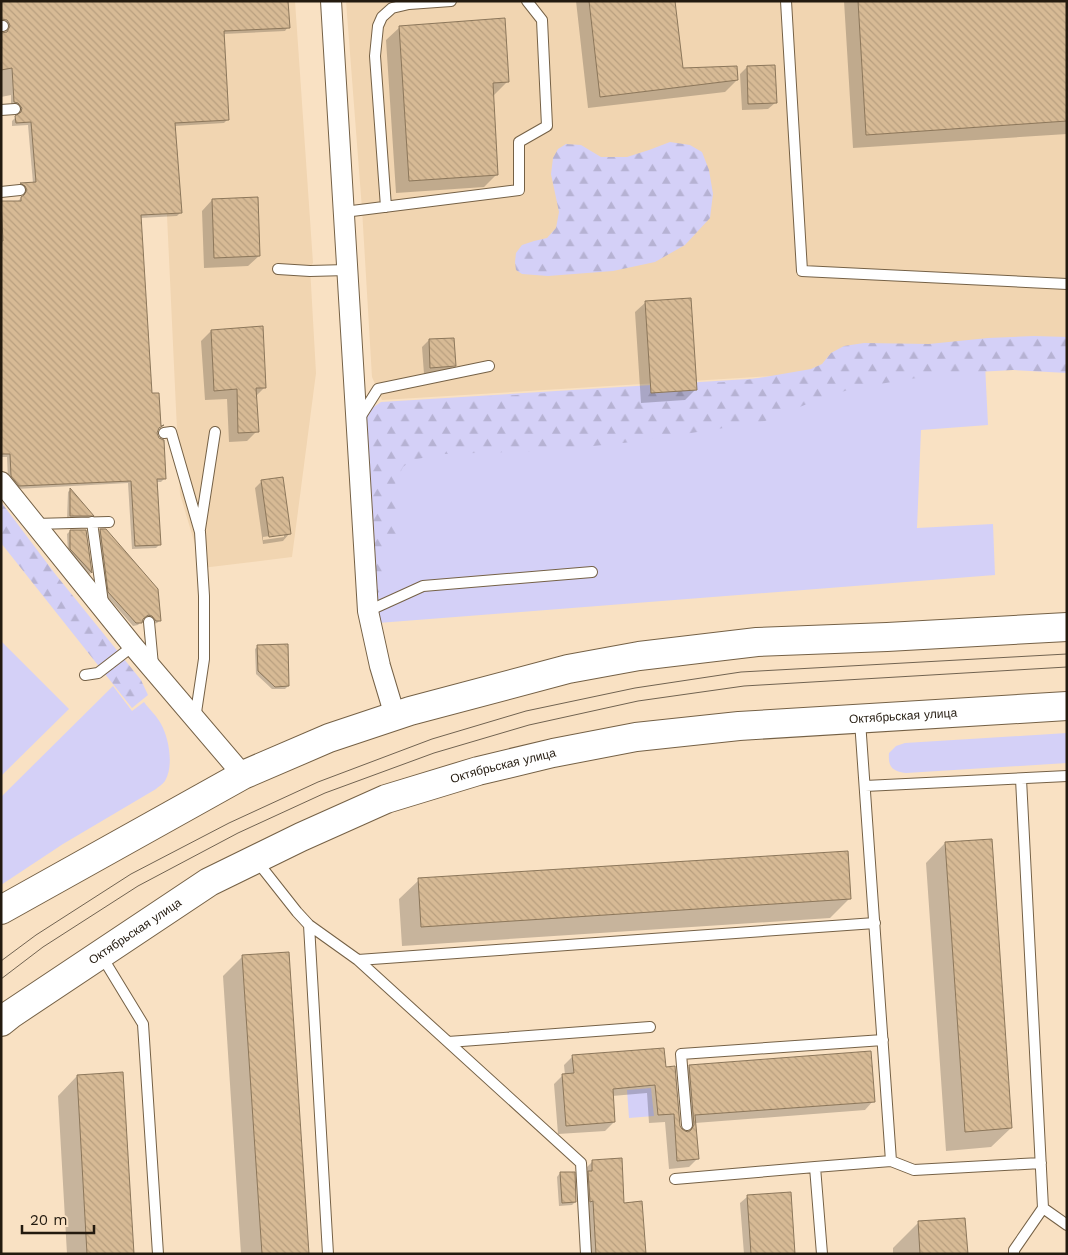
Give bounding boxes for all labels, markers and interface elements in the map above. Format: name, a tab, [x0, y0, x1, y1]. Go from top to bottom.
street label: Октябрьская улица	[848, 706, 958, 726]
street label: Октябрьская улица	[449, 746, 557, 786]
street label: Октябрьская улица	[86, 895, 184, 967]
scale bar	[22, 1202, 95, 1234]
text: 20 m	[30, 1211, 68, 1229]

